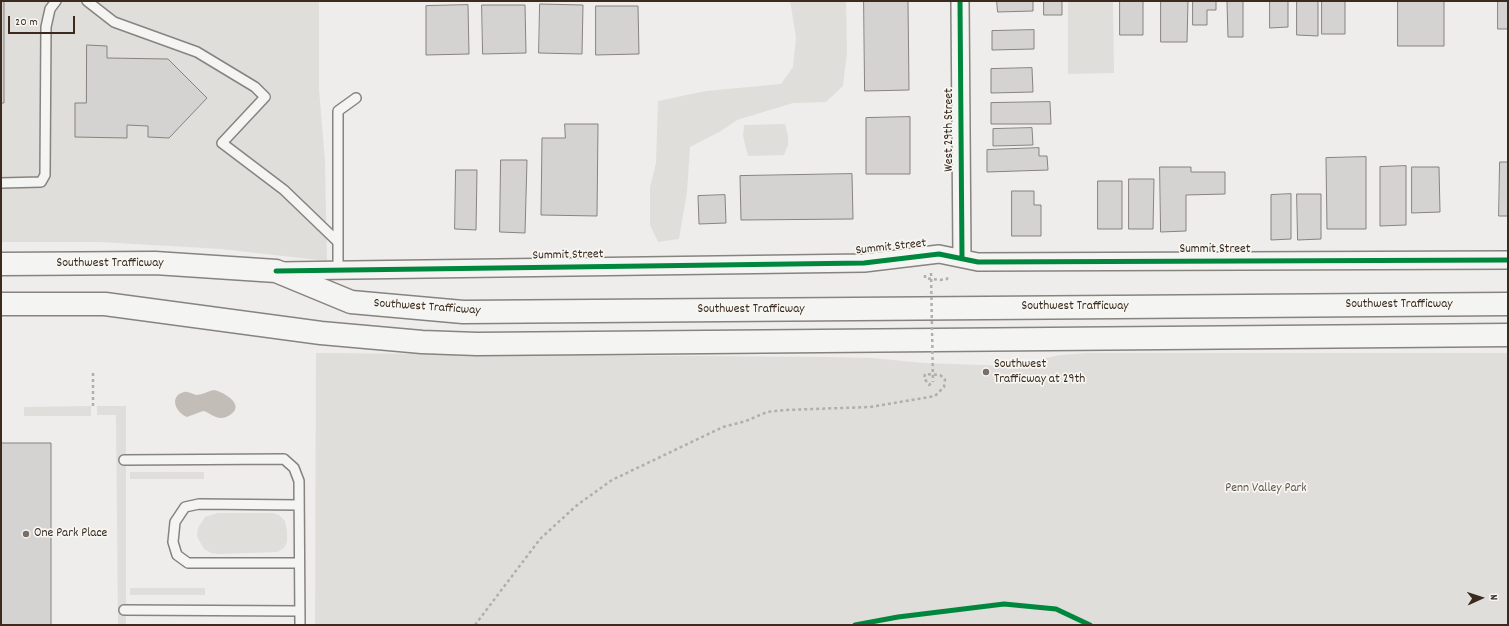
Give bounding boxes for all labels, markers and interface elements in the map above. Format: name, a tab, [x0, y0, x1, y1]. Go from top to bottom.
scale bar	[10, 8, 77, 34]
text: 20 m	[15, 14, 38, 31]
street label: West 29th Street	[942, 88, 958, 172]
street label: Summit Street	[855, 237, 927, 259]
street label: Summit Street	[1180, 242, 1250, 258]
street label: Summit Street	[532, 248, 604, 264]
street label: Southwest Trafficway	[56, 256, 164, 272]
street label: Southwest Trafficway	[373, 296, 481, 320]
street label: Southwest Trafficway	[1345, 297, 1453, 313]
street label: Southwest Trafficway	[1021, 299, 1129, 315]
street label: Southwest Trafficway	[697, 302, 805, 318]
place label: Southwest Trafficway at 29th	[994, 357, 1085, 388]
marker: Southwest Trafficway at 29th	[981, 367, 991, 377]
park label: Penn Valley Park	[1225, 481, 1307, 497]
place label: One Park Place	[34, 526, 107, 542]
marker: One Park Place	[21, 529, 31, 539]
north arrow	[1461, 578, 1501, 618]
text: N	[1485, 594, 1501, 601]

